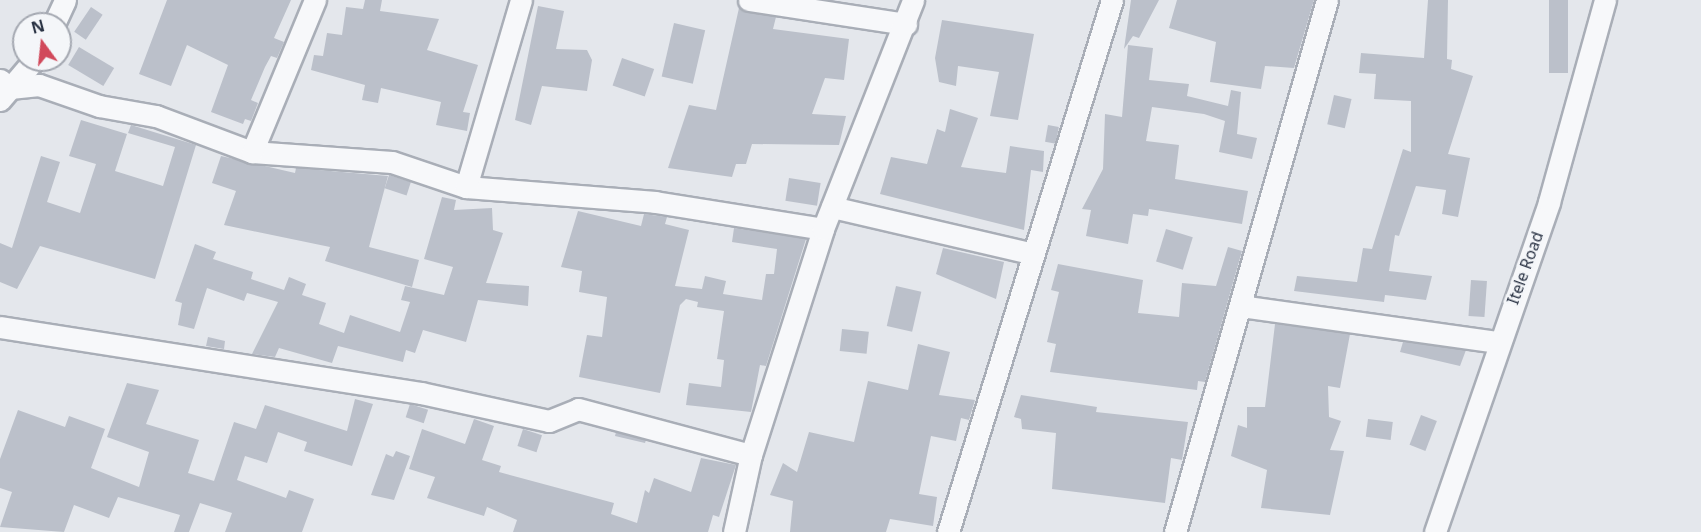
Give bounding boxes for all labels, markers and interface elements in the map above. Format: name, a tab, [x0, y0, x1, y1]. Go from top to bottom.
north arrow	[12, 12, 72, 72]
text: N	[29, 14, 47, 39]
street label: Itele Road	[1503, 229, 1547, 307]

